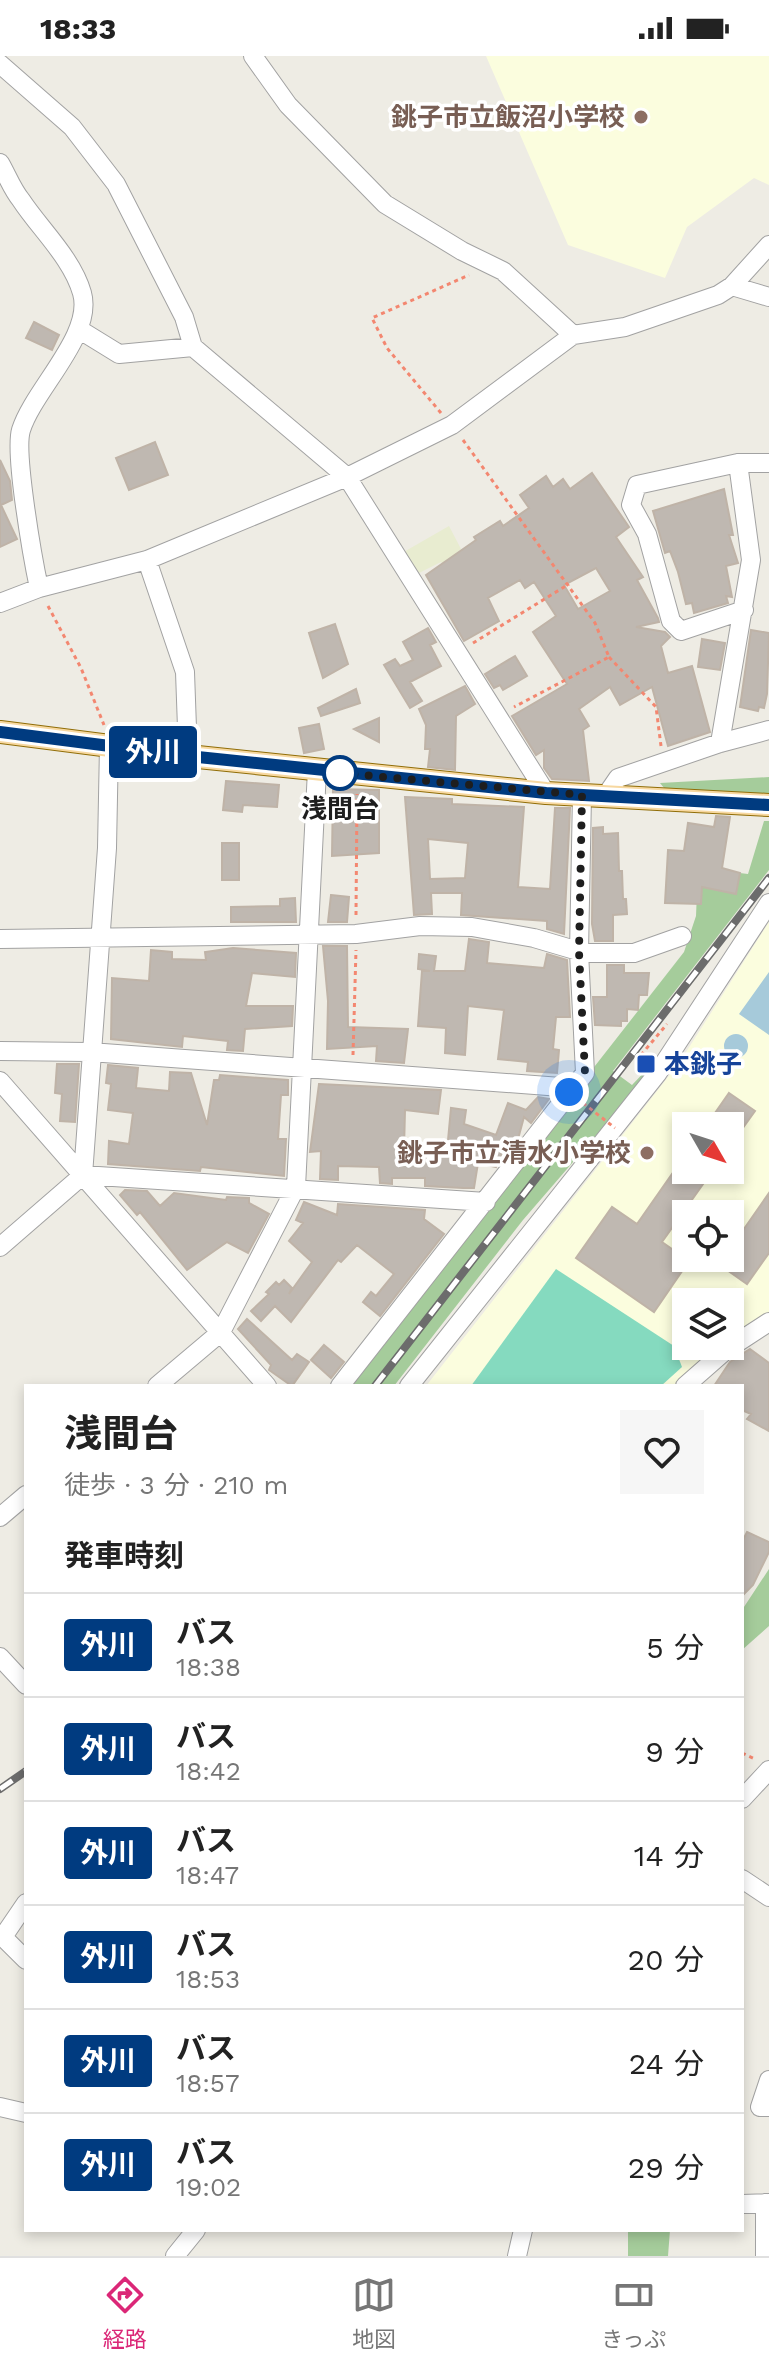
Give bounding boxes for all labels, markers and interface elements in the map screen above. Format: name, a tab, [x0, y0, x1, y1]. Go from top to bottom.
text: 18:33	[40, 11, 116, 46]
place label: 銚子市立飯沼小学校	[391, 102, 625, 132]
marker: 銚子市立飯沼小学校	[632, 108, 650, 126]
line badge: 外川	[117, 726, 189, 778]
text: 外川	[125, 735, 181, 768]
marker: 浅間台	[323, 756, 357, 790]
place label: 浅間台	[301, 794, 379, 824]
place label: 本銚子	[664, 1049, 742, 1079]
marker: 本銚子	[635, 1053, 657, 1075]
your location	[549, 1072, 589, 1112]
north arrow	[672, 1112, 744, 1184]
map controls	[672, 1112, 744, 1360]
place label: 銚子市立清水小学校	[397, 1138, 631, 1168]
marker: 銚子市立清水小学校	[638, 1144, 656, 1162]
button: locate	[672, 1200, 744, 1272]
button: layers	[672, 1288, 744, 1360]
button: heart	[620, 1410, 704, 1494]
text: 浅間台	[64, 1412, 178, 1456]
text: 徒歩 · 3 分 · 210 m	[64, 1470, 288, 1500]
text: 発車時刻	[64, 1538, 184, 1573]
text: バス	[176, 1615, 236, 1650]
text: 外川	[80, 1628, 136, 1661]
text: 5 分	[646, 1630, 704, 1665]
text: 18:38	[176, 1652, 241, 1682]
text: バス	[176, 1719, 236, 1754]
text: 外川	[80, 1732, 136, 1765]
text: 9 分	[645, 1734, 704, 1769]
text: 18:42	[176, 1756, 241, 1786]
text: バス	[176, 1823, 236, 1858]
text: 外川	[80, 1836, 136, 1869]
text: 14 分	[634, 1838, 704, 1873]
text: 18:47	[176, 1860, 239, 1890]
text: バス	[176, 1927, 236, 1962]
text: 外川	[80, 1940, 136, 1973]
text: 20 分	[628, 1942, 704, 1977]
text: 18:53	[176, 1964, 240, 1994]
text: バス	[176, 2031, 236, 2066]
text: 外川	[80, 2044, 136, 2077]
text: 24 分	[629, 2046, 704, 2081]
text: 18:57	[176, 2068, 240, 2098]
text: バス	[176, 2135, 236, 2170]
text: 外川	[80, 2148, 136, 2181]
text: 29 分	[628, 2150, 704, 2185]
text: 19:02	[176, 2172, 241, 2202]
tab: 経路	[103, 2273, 147, 2353]
tab: 地図	[352, 2273, 396, 2353]
tab: きっぷ	[601, 2273, 666, 2353]

